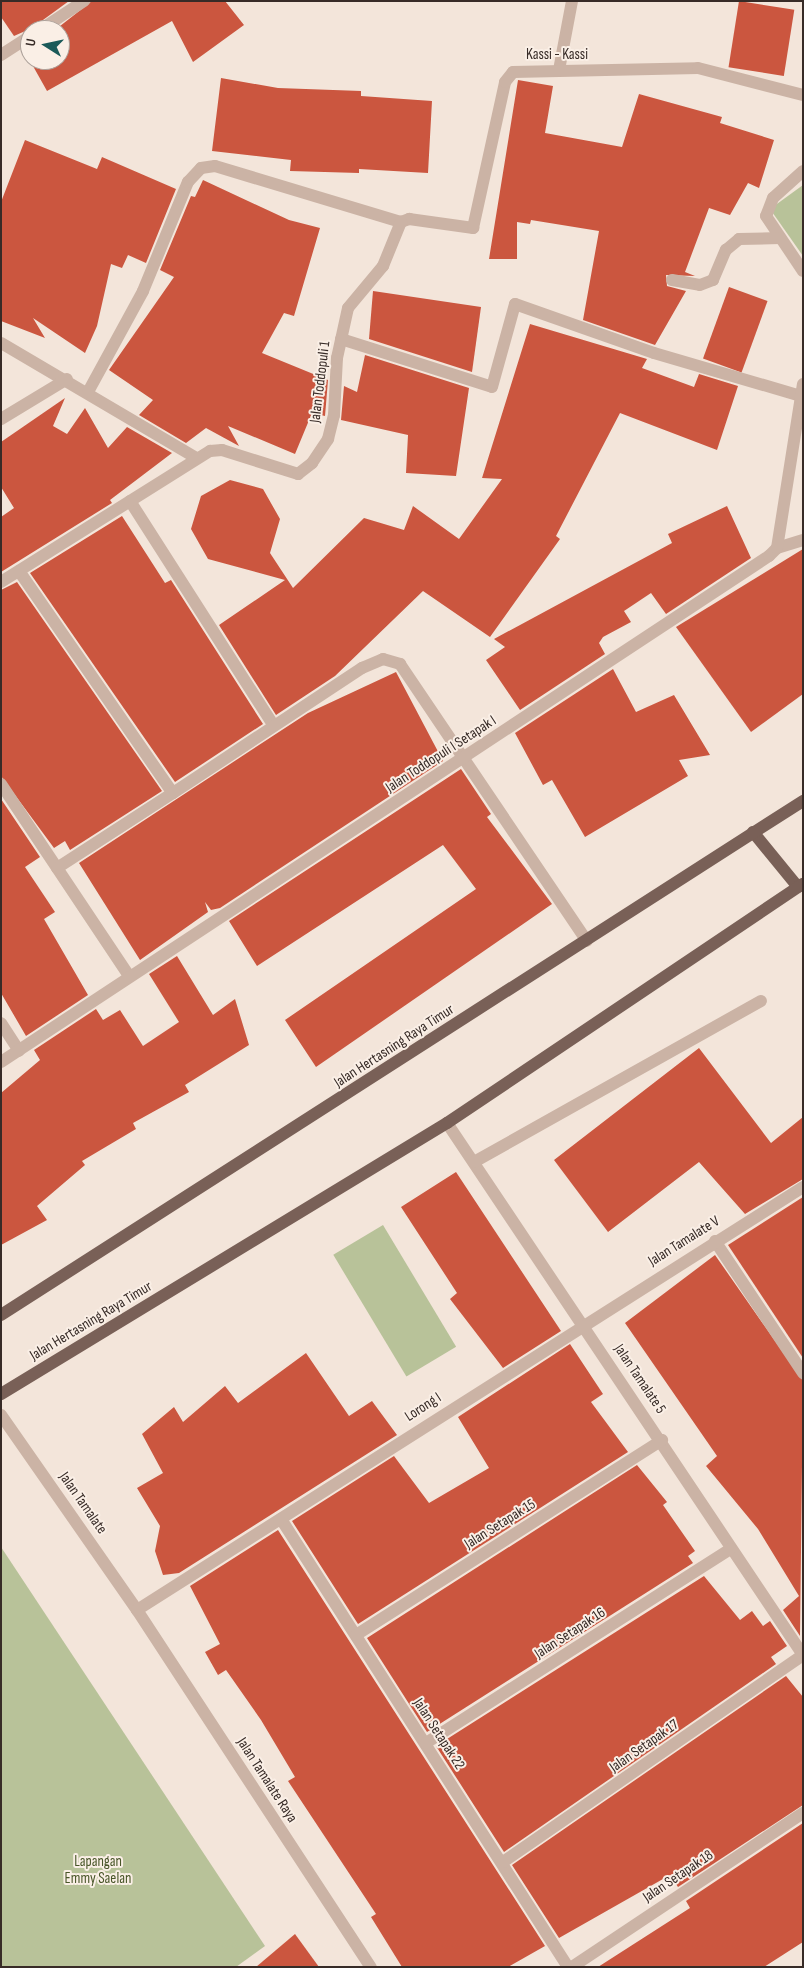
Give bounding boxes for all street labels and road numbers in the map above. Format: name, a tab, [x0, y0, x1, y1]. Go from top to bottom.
street label: Kassi - Kassi	[526, 46, 588, 64]
street label: Jalan Toddopuli 1	[306, 340, 334, 424]
street label: Jalan Toddopuli I Setapak I	[382, 712, 500, 796]
street label: Jalan Hertasning Raya Timur	[331, 1001, 457, 1091]
street label: Jalan Tamalate V	[645, 1212, 723, 1270]
street label: Jalan Hertasning Raya Timur	[27, 1277, 155, 1365]
street label: Jalan Tamalate 5	[610, 1341, 670, 1417]
street label: Lorong I	[401, 1389, 445, 1425]
street label: Jalan Tamalate	[55, 1469, 111, 1537]
street label: Jalan Setapak 15	[461, 1495, 539, 1553]
street label: Jalan Setapak 16	[531, 1603, 609, 1663]
street label: Jalan Setapak 22	[409, 1695, 469, 1773]
street label: Jalan Setapak 17	[606, 1716, 682, 1776]
street label: Jalan Tamalate Raya	[233, 1734, 301, 1826]
street label: Jalan Setapak 18	[639, 1846, 717, 1906]

